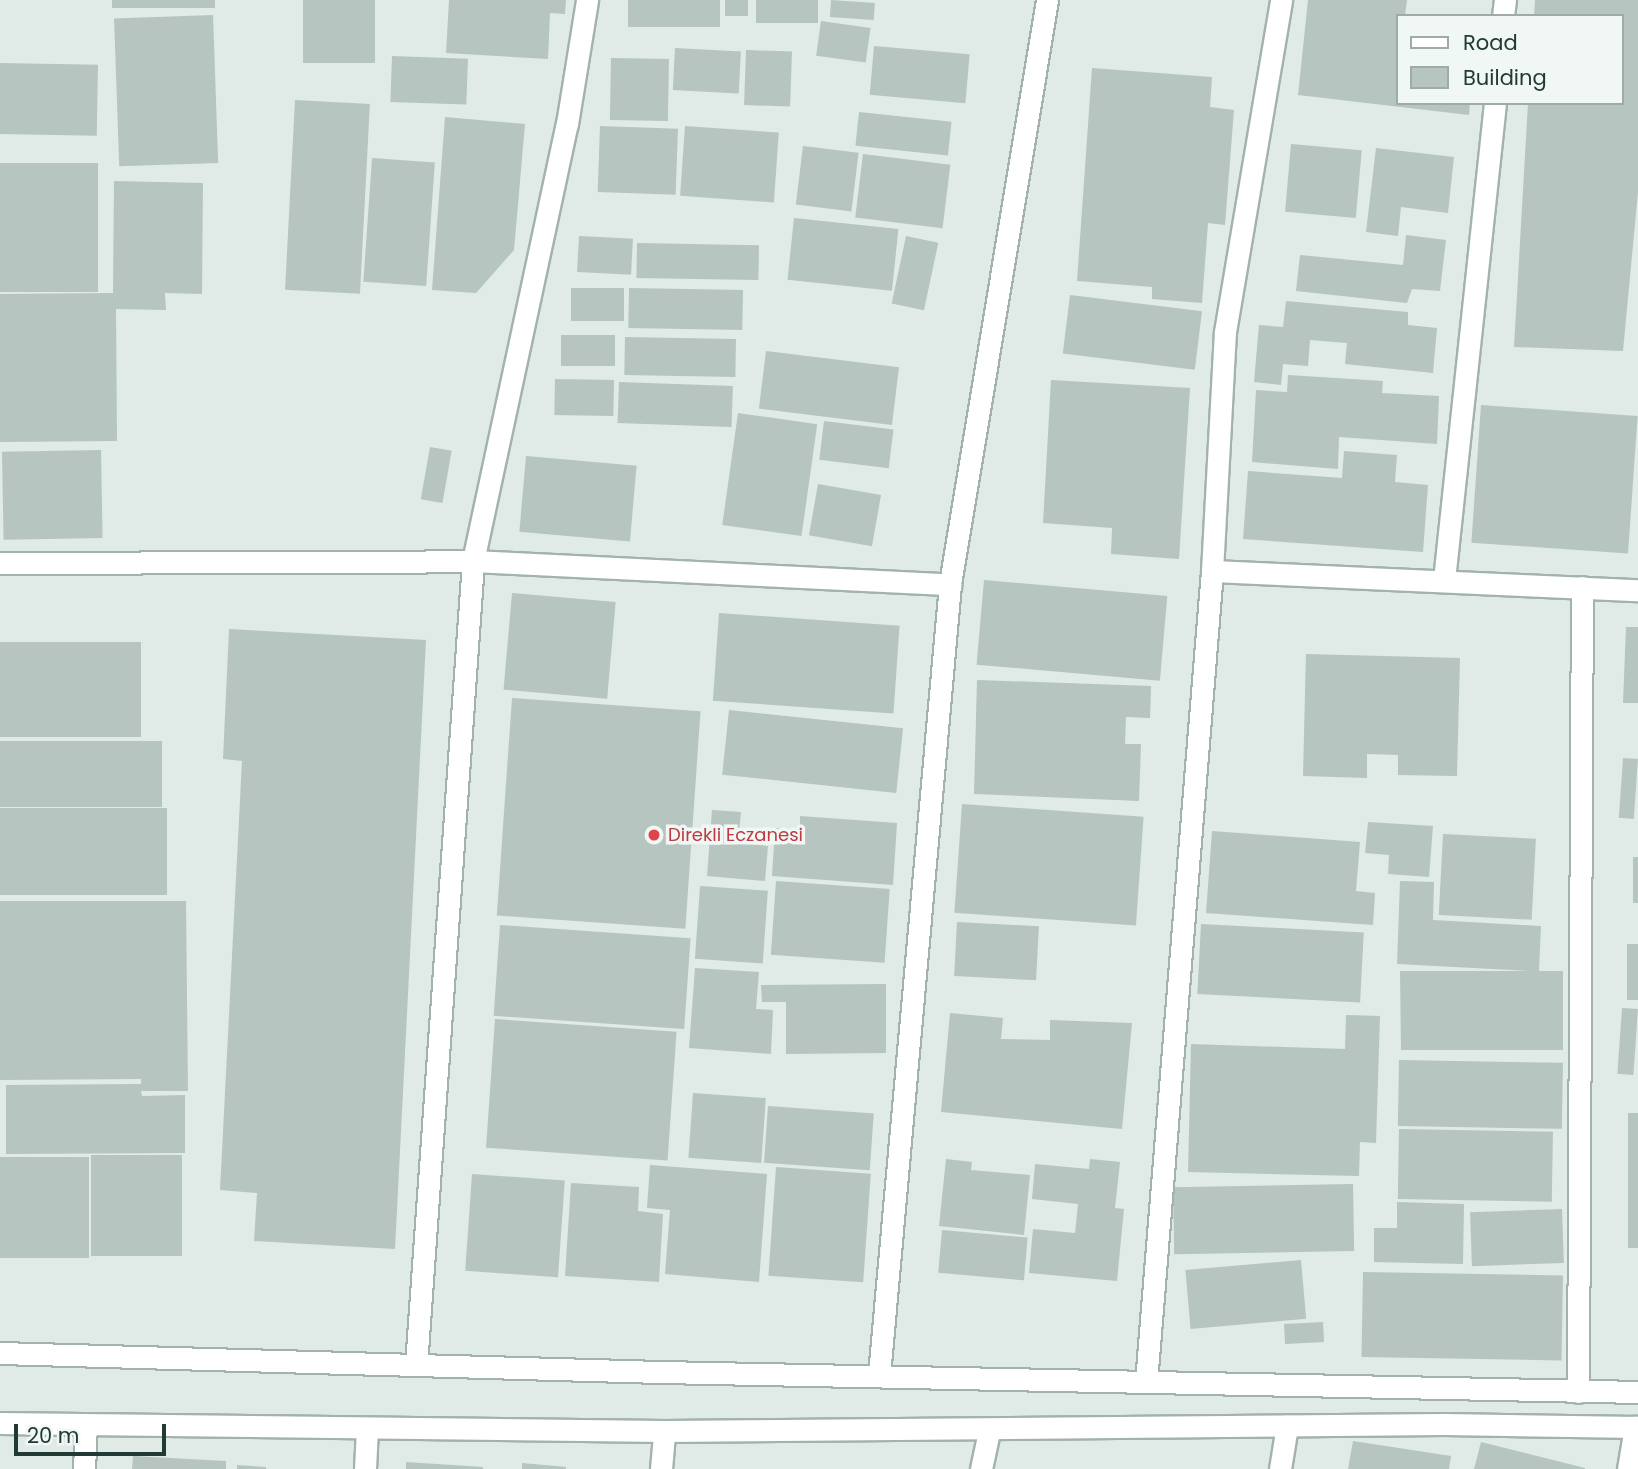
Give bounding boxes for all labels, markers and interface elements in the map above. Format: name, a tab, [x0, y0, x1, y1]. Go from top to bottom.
legend	[1396, 14, 1624, 105]
text: Road	[1463, 28, 1518, 57]
text: Building	[1463, 63, 1547, 92]
place label: Direkli Eczanesi	[668, 824, 803, 846]
marker: Direkli Eczanesi	[646, 827, 662, 843]
scale bar	[18, 1410, 170, 1454]
text: 20 m	[27, 1421, 80, 1450]

